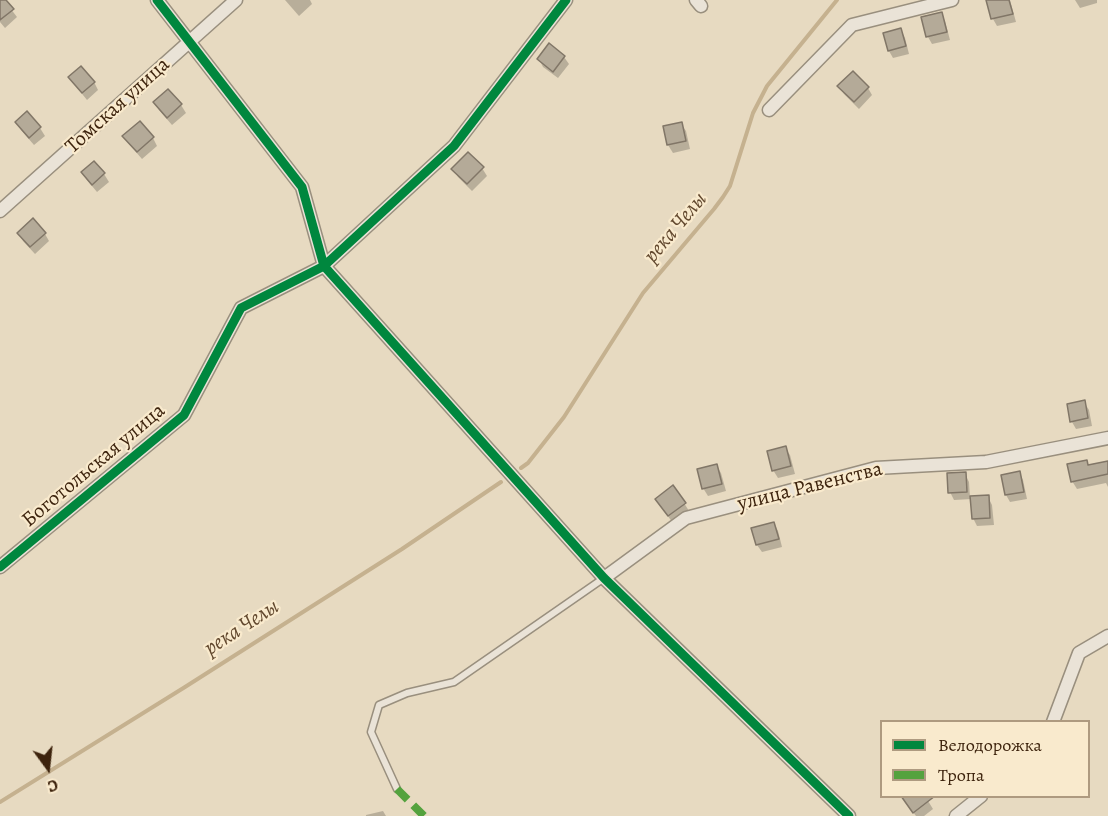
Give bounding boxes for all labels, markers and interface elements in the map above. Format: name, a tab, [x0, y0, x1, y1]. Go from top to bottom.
street label: Томская улица	[60, 52, 176, 160]
water label: река Челы	[639, 187, 713, 269]
street label: Боготольская улица	[17, 399, 171, 533]
street label: улица Равенства	[735, 457, 885, 517]
water label: река Челы	[200, 594, 284, 662]
legend	[880, 720, 1090, 798]
text: Велодорожка	[938, 733, 1042, 757]
north arrow	[18, 738, 78, 798]
text: Тропа	[938, 763, 984, 787]
text: С	[45, 773, 60, 797]

